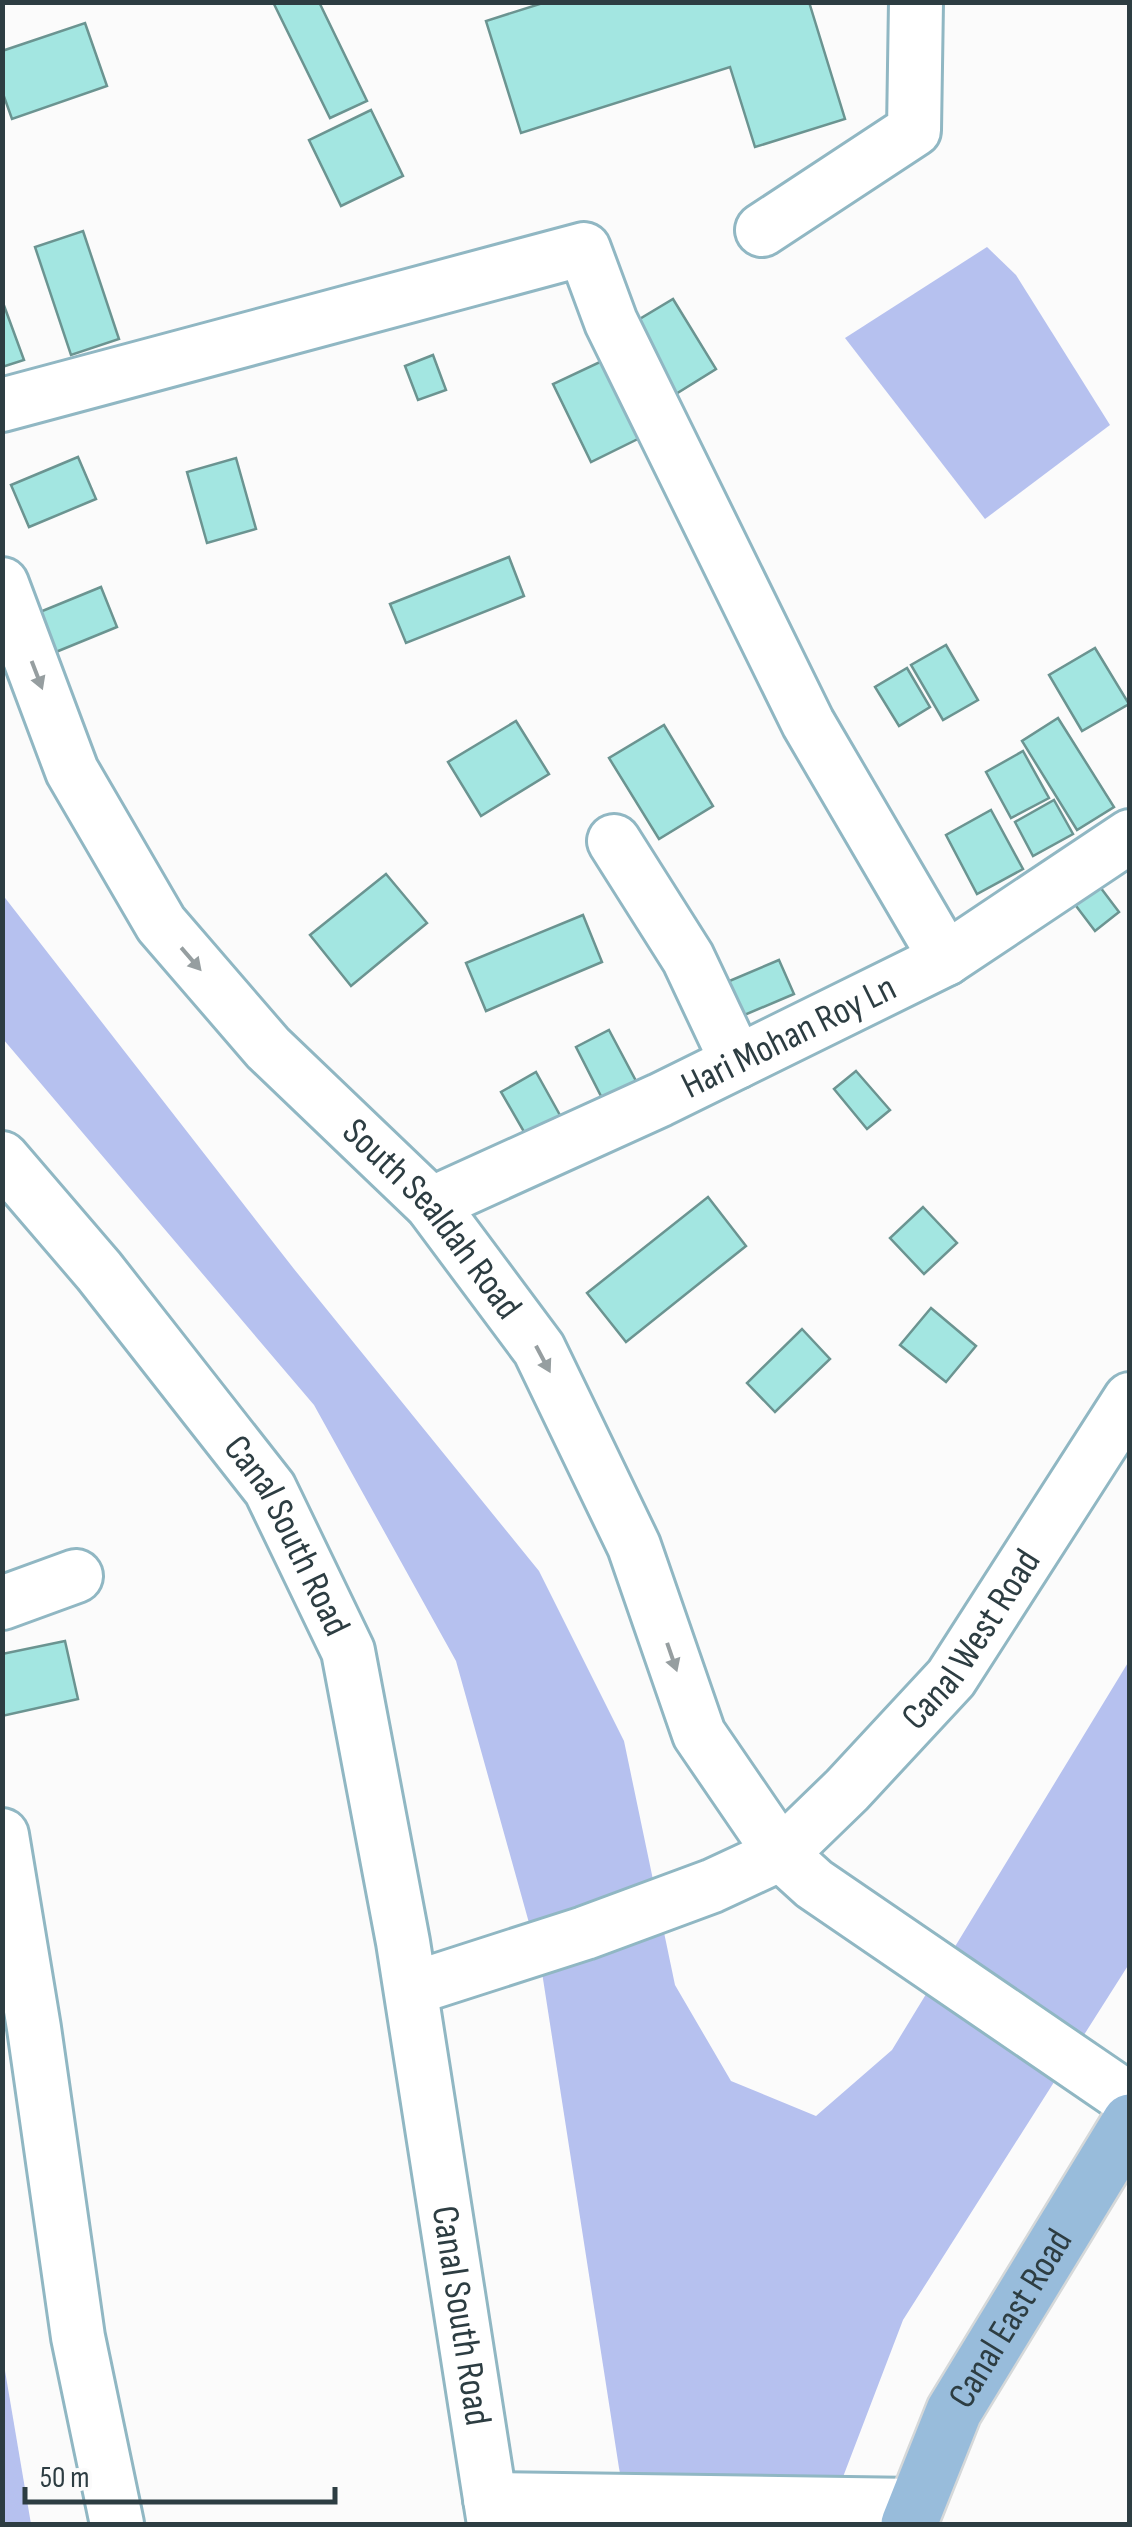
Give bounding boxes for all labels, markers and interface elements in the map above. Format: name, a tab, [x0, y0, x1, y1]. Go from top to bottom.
one-way arrow	[30, 661, 45, 691]
one-way arrow	[179, 946, 201, 971]
street label: Hari Mohan Roy Ln	[674, 965, 903, 1108]
street label: South Sealdah Road	[333, 1109, 531, 1328]
one-way arrow	[534, 1345, 551, 1373]
street label: Canal South Road	[214, 1426, 360, 1643]
street label: Canal West Road	[892, 1541, 1050, 1739]
one-way arrow	[666, 1642, 681, 1672]
street label: Canal South Road	[422, 2203, 501, 2428]
street label: Canal East Road	[939, 2221, 1082, 2416]
scale bar	[25, 2442, 335, 2504]
text: 50 m	[40, 2460, 89, 2496]

